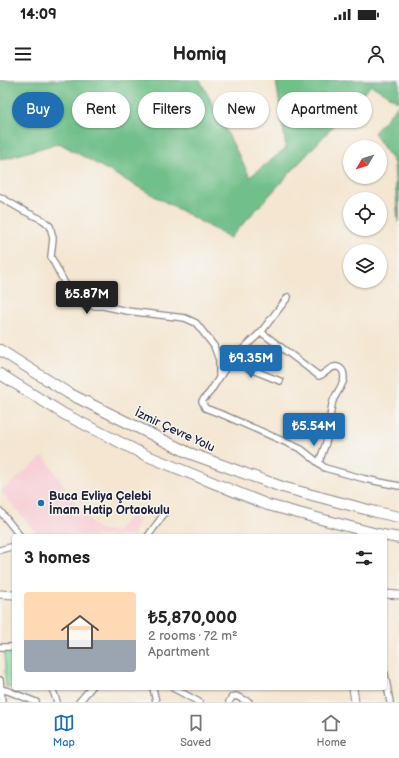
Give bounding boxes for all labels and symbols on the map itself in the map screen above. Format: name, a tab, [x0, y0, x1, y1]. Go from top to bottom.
north arrow	[343, 140, 387, 184]
pin: ₺5.87M	[54, 281, 120, 315]
pin: ₺9.35M	[218, 345, 284, 379]
street label: İzmir Çevre Yolu	[132, 404, 218, 456]
pin: ₺5.54M	[281, 413, 347, 447]
place label: Buca Evliya Çelebi İmam Hatip Ortaokulu	[49, 489, 170, 518]
marker: Buca Evliya Çelebi İmam Hatip Ortaokulu	[36, 498, 46, 508]

